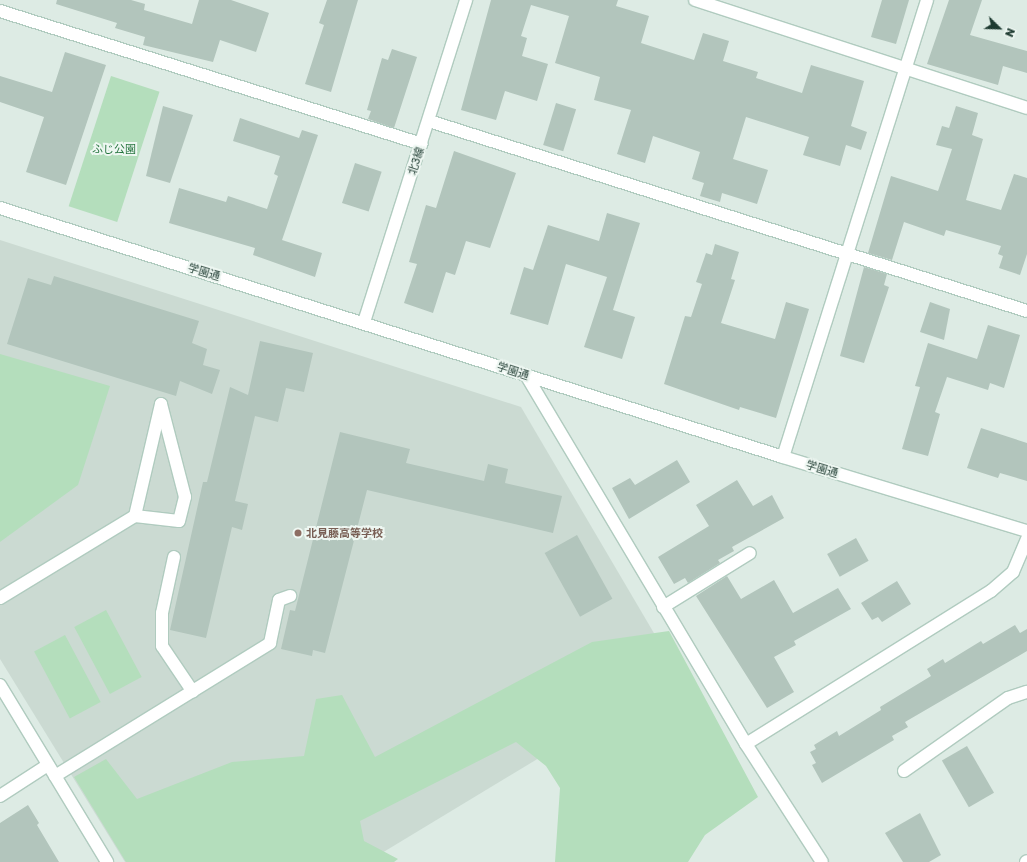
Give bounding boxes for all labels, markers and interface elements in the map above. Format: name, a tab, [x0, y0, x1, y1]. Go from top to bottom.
north arrow	[979, 8, 1019, 48]
text: N	[1003, 26, 1018, 39]
park label: ふじ公園	[92, 142, 136, 156]
street label: 北3線	[405, 145, 427, 177]
street label: 学園通	[186, 261, 222, 283]
street label: 学園通	[495, 360, 531, 382]
street label: 学園通	[804, 458, 840, 480]
place label: 北見藤高等学校	[306, 526, 383, 540]
marker: 北見藤高等学校	[293, 528, 303, 538]

